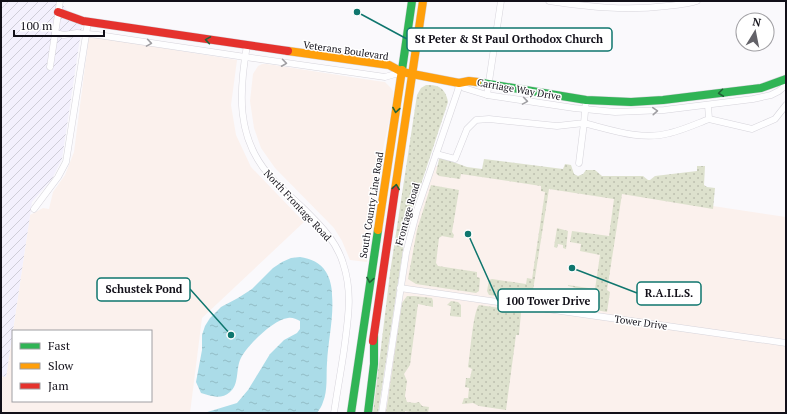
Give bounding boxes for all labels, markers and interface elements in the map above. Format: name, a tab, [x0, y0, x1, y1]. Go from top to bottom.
scale bar	[14, 12, 104, 38]
north arrow	[735, 12, 775, 52]
text: N	[751, 15, 763, 30]
text: 100 m	[20, 18, 53, 33]
callout: St Peter & St Paul Orthodox Church	[407, 28, 612, 51]
text: St Peter & St Paul Orthodox Church	[415, 32, 603, 46]
one-way arrow	[205, 36, 212, 45]
one-way arrow	[146, 38, 152, 46]
street label: Veterans Boulevard	[302, 38, 390, 63]
one-way arrow	[281, 58, 287, 67]
street label: Carriage Way Drive	[476, 76, 562, 103]
one-way arrow	[718, 88, 724, 97]
one-way arrow	[522, 96, 528, 105]
one-way arrow	[652, 106, 658, 115]
one-way arrow	[392, 107, 401, 114]
street label: South County Line Road	[357, 151, 386, 259]
street label: North Frontage Road	[261, 167, 334, 244]
street label: Frontage Road	[392, 181, 423, 247]
one-way arrow	[391, 184, 400, 190]
one-way arrow	[366, 277, 374, 284]
callout: Schustek Pond	[97, 278, 190, 301]
text: Schustek Pond	[106, 282, 183, 296]
callout: R.A.I.L.S.	[637, 282, 701, 305]
text: R.A.I.L.S.	[645, 286, 693, 300]
callout: 100 Tower Drive	[498, 289, 599, 312]
text: 100 Tower Drive	[505, 294, 591, 308]
street label: Tower Drive	[614, 312, 668, 333]
legend	[12, 330, 152, 402]
text: Fast	[48, 338, 71, 353]
text: Slow	[48, 358, 74, 373]
text: Jam	[48, 378, 69, 393]

